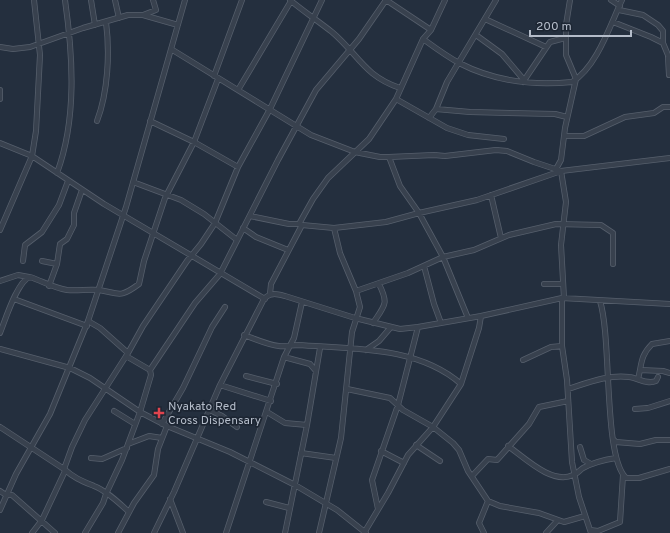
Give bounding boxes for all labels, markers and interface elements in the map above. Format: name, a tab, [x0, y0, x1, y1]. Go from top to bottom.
scale bar	[530, 12, 631, 38]
text: 200 m	[536, 19, 572, 35]
place label: Nyakato Red Cross Dispensary	[168, 399, 261, 429]
marker: Nyakato Red Cross Dispensary	[153, 407, 165, 419]

